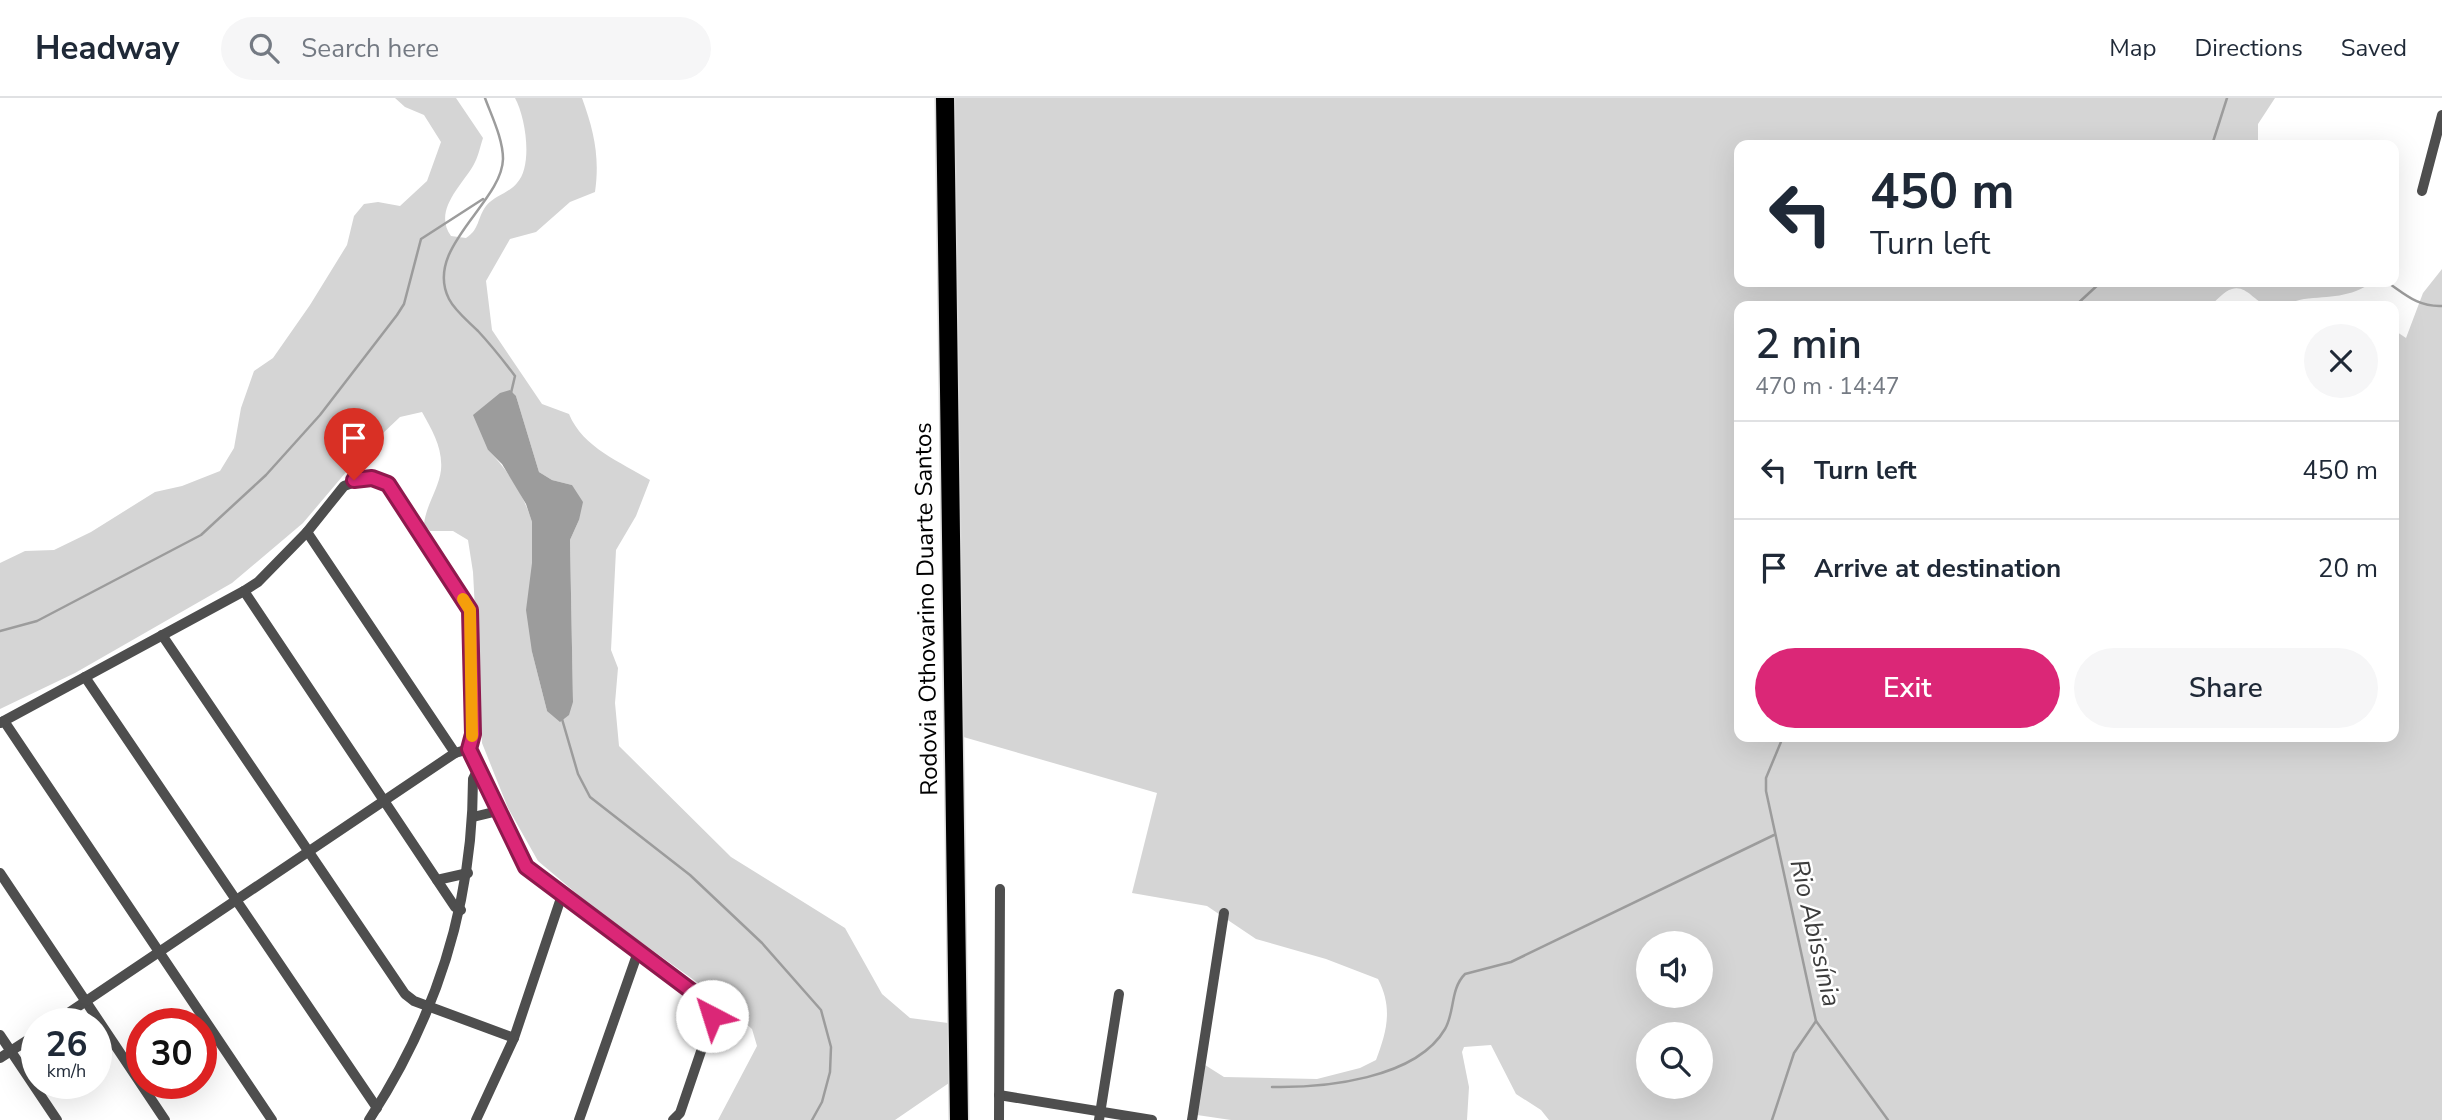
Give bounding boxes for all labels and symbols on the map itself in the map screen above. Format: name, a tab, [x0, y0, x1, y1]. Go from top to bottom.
pin	[324, 408, 384, 480]
street label: Rodovia Othovarino Duarte Santos	[907, 422, 945, 796]
water label: Rio Abissínia	[1782, 856, 1849, 1010]
position arrow	[675, 979, 749, 1053]
speed limit sign: 30	[126, 1008, 217, 1099]

